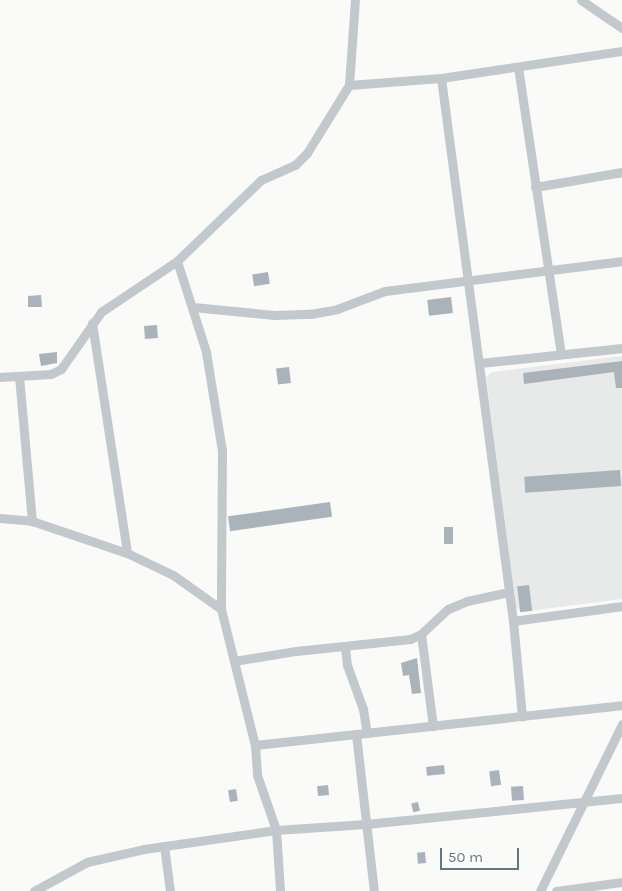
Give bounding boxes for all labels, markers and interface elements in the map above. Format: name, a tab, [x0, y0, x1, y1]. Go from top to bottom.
scale bar	[442, 838, 521, 870]
text: 50 m	[448, 848, 483, 866]

